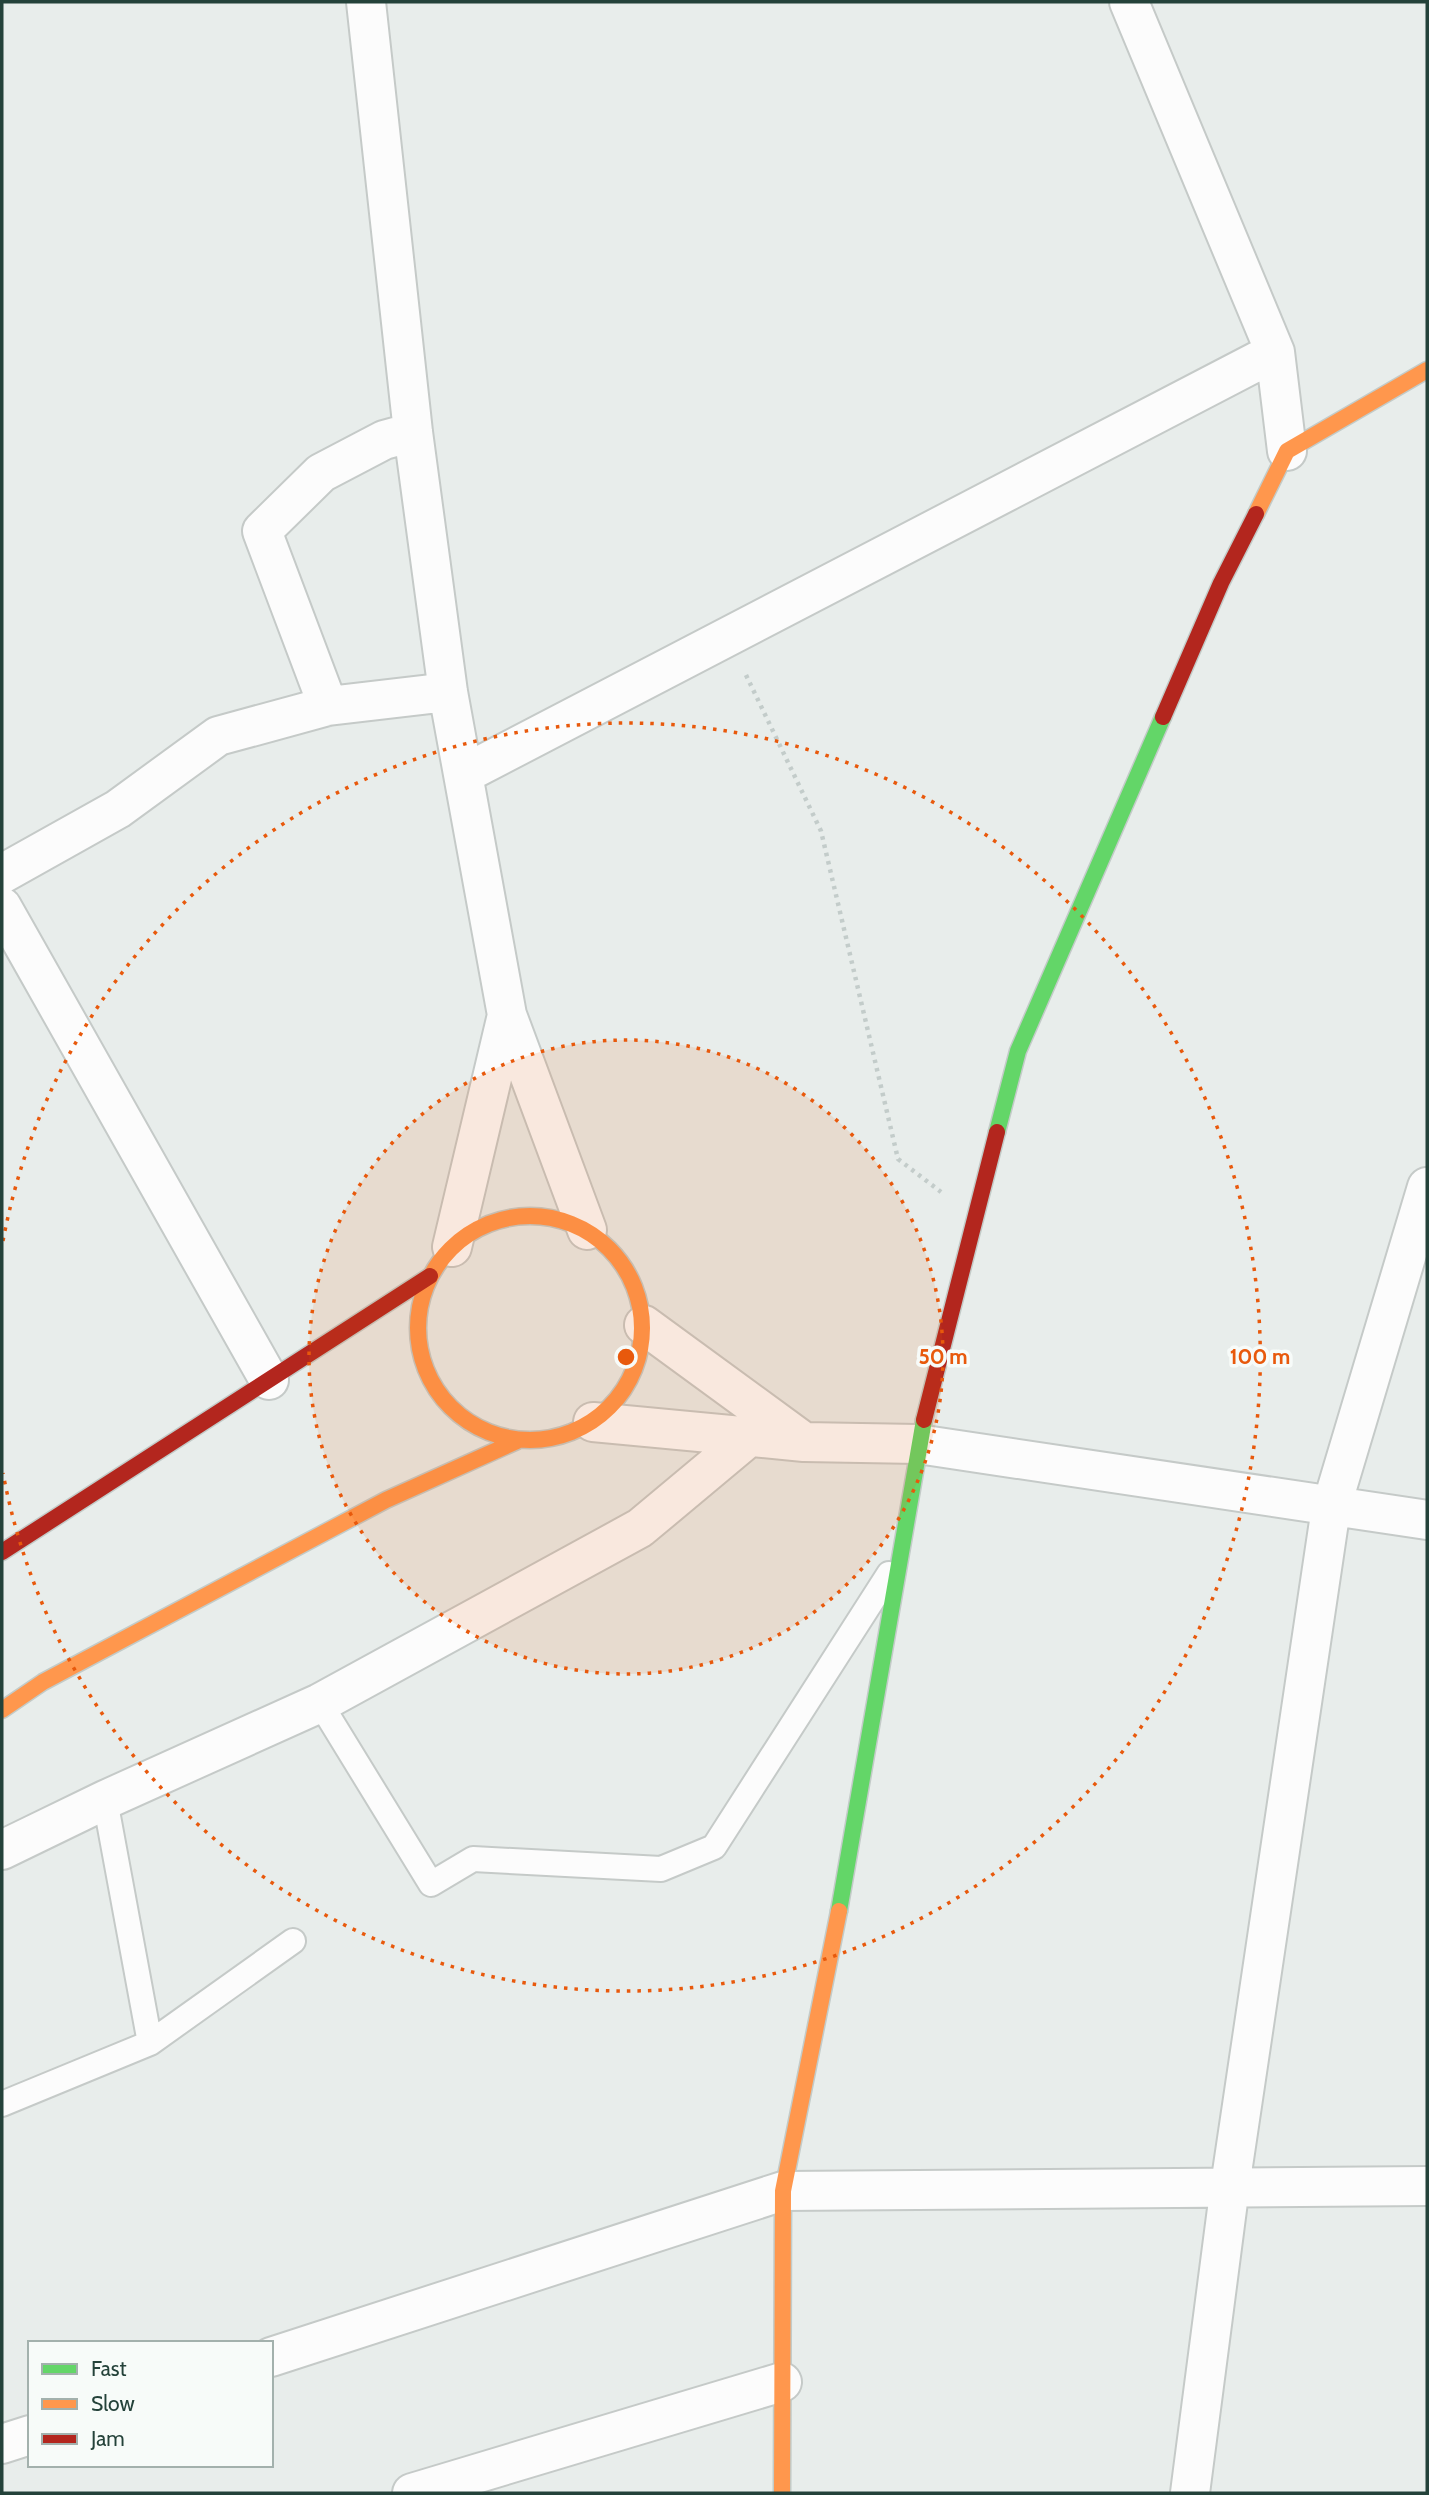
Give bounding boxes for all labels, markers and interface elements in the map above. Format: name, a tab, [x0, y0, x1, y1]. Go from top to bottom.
text: 50 m	[918, 1344, 968, 1369]
text: 100 m	[1230, 1344, 1290, 1369]
centre of rings	[614, 1345, 638, 1369]
legend	[28, 2341, 273, 2467]
text: Fast	[91, 2356, 127, 2381]
text: Slow	[91, 2391, 135, 2416]
text: Jam	[90, 2426, 125, 2451]

